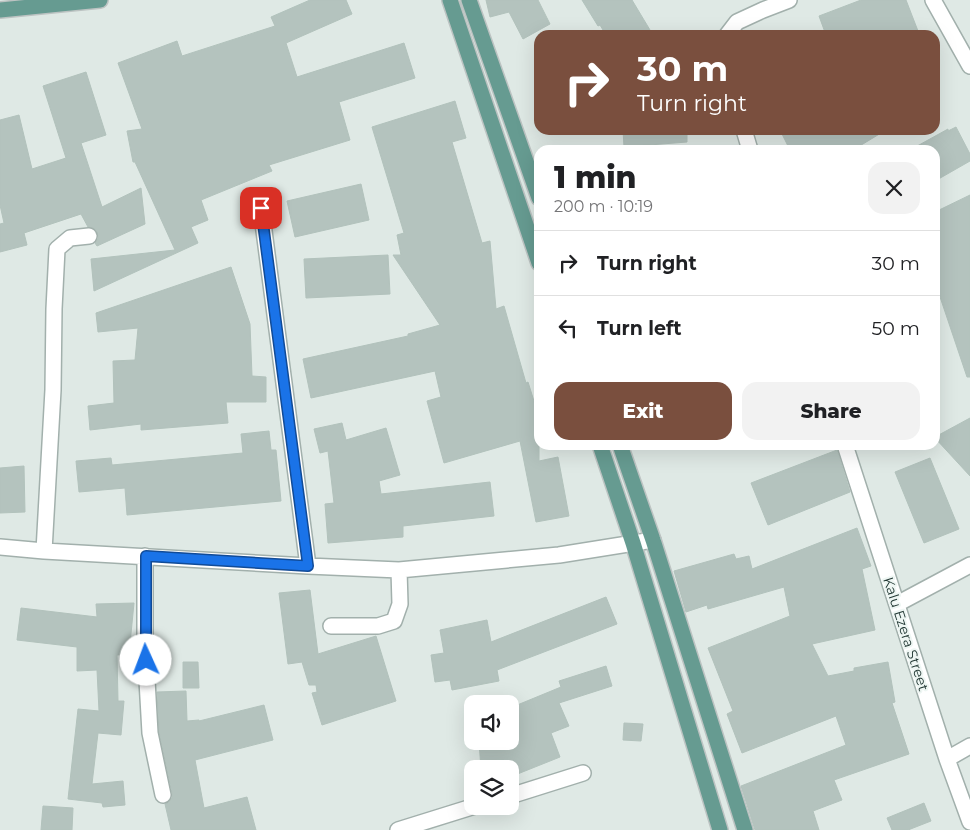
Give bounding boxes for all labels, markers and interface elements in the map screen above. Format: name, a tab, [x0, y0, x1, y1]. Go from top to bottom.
text: 30 m	[637, 47, 728, 90]
icon: right	[554, 50, 619, 115]
text: Turn right	[637, 90, 747, 117]
text: 1 min	[554, 159, 637, 196]
button: close	[868, 162, 920, 214]
pin	[240, 187, 282, 229]
icon: arrive	[247, 194, 275, 222]
text: 200 m · 10:19	[554, 197, 653, 216]
icon: right	[554, 249, 582, 277]
text: Turn right	[597, 252, 697, 275]
text: 30 m	[872, 252, 920, 275]
icon: left	[554, 314, 582, 342]
text: Turn left	[597, 317, 682, 340]
text: 50 m	[872, 317, 920, 340]
button: Exit	[554, 382, 732, 440]
button: Share	[742, 382, 920, 440]
street label: Kalu Ezera Street	[879, 575, 933, 694]
position arrow	[119, 633, 171, 685]
map controls	[464, 695, 519, 815]
button: sound	[464, 695, 519, 750]
button: layers	[464, 760, 519, 815]

